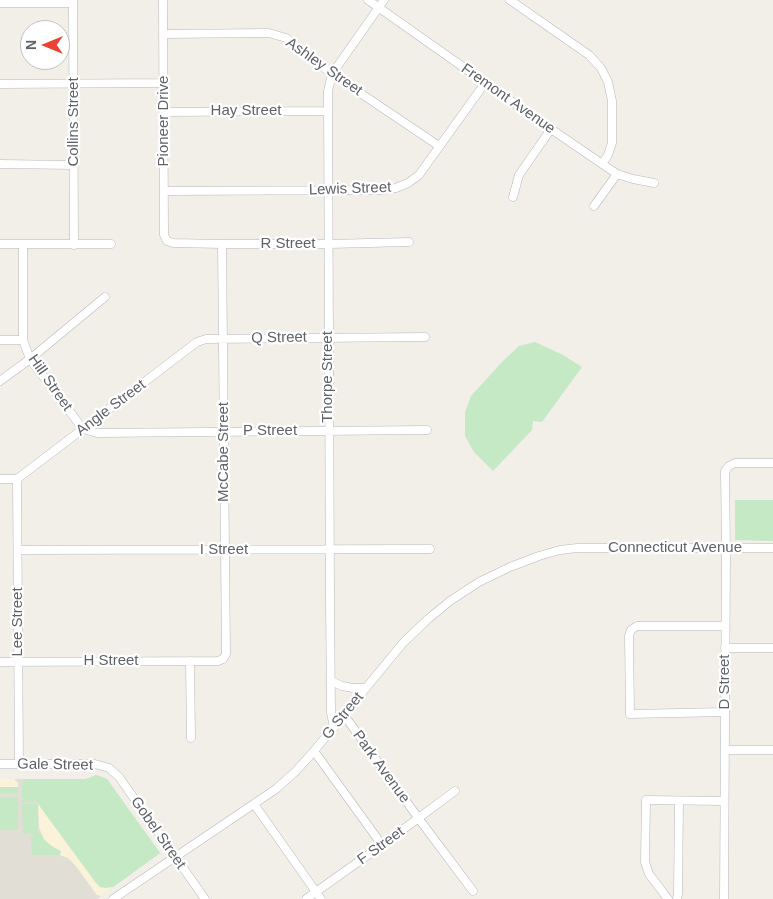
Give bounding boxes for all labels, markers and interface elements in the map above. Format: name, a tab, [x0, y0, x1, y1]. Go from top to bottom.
north arrow	[20, 20, 70, 70]
street label: Ashley Street	[282, 34, 366, 100]
text: N	[23, 40, 39, 50]
street label: Fremont Avenue	[458, 60, 558, 138]
street label: Pioneer Drive	[155, 76, 173, 166]
street label: Collins Street	[65, 77, 83, 167]
street label: Hay Street	[211, 102, 281, 120]
street label: Lewis Street	[308, 179, 392, 199]
street label: R Street	[260, 235, 316, 253]
street label: Q Street	[251, 329, 307, 347]
street label: Thorpe Street	[319, 331, 337, 423]
street label: Hill Street	[24, 351, 76, 415]
street label: Angle Street	[73, 376, 149, 440]
street label: McCabe Street	[215, 402, 233, 502]
street label: P Street	[243, 422, 297, 440]
street label: Connecticut Avenue	[608, 539, 742, 557]
street label: I Street	[200, 541, 248, 559]
street label: Lee Street	[9, 587, 27, 657]
street label: H Street	[83, 652, 139, 670]
street label: D Street	[716, 654, 734, 710]
street label: G Street	[318, 689, 368, 743]
street label: Park Avenue	[349, 727, 413, 807]
street label: Gale Street	[17, 755, 93, 775]
street label: Gobel Street	[126, 793, 190, 873]
street label: F Street	[354, 823, 408, 869]

